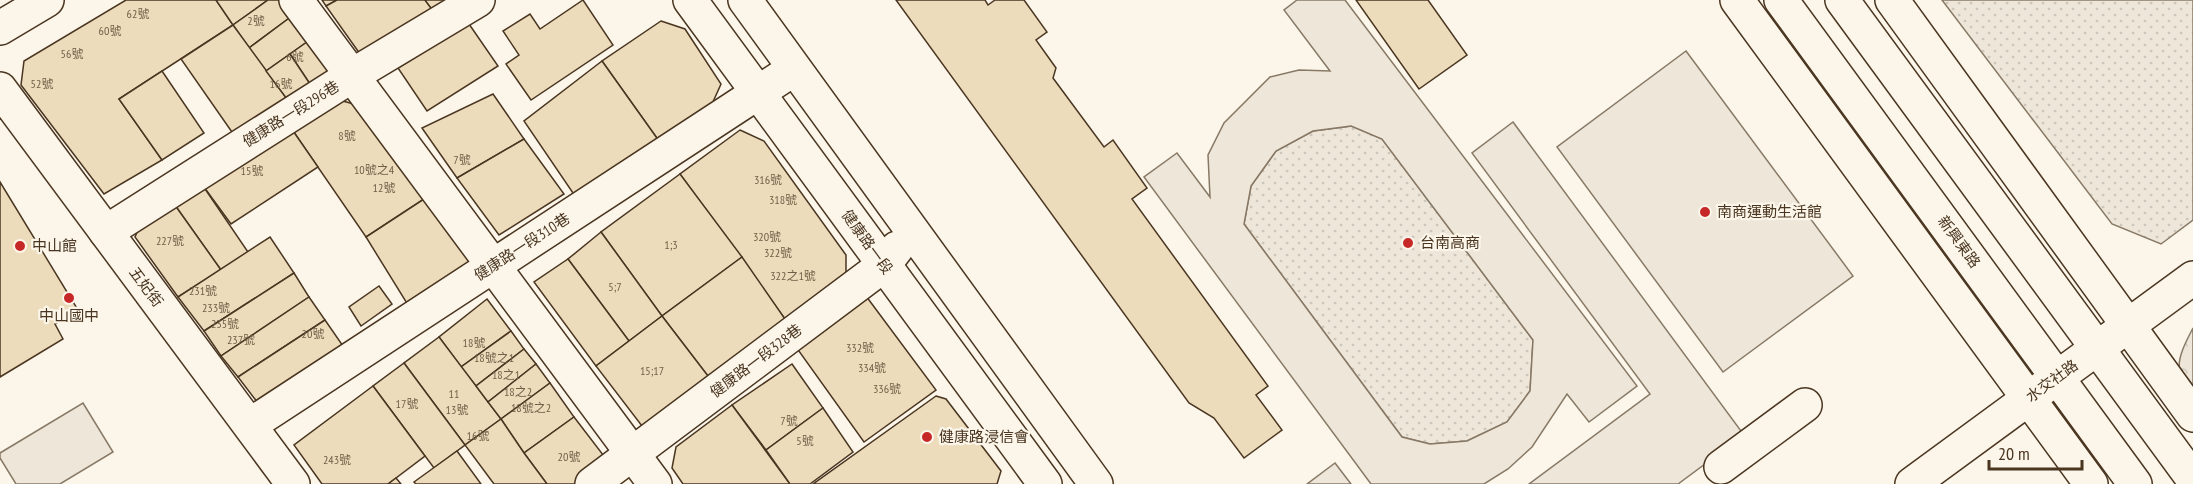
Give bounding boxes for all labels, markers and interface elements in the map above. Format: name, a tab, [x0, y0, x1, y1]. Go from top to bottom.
house number: 62號	[127, 6, 149, 21]
house number: 2號	[247, 13, 265, 28]
house number: 60號	[99, 23, 121, 38]
house number: 56號	[61, 46, 83, 61]
house number: 6號	[286, 49, 304, 64]
house number: 52號	[31, 76, 53, 91]
street label: 健康路一段296巷	[239, 76, 343, 151]
house number: 16號	[270, 76, 292, 91]
house number: 8號	[338, 128, 356, 143]
house number: 7號	[453, 152, 471, 167]
house number: 10號之4	[354, 162, 395, 177]
house number: 15號	[241, 163, 263, 178]
house number: 316號	[754, 172, 782, 187]
house number: 12號	[373, 180, 395, 195]
house number: 318號	[769, 192, 797, 207]
place label: 南商運動生活館	[1717, 202, 1822, 221]
marker: 南商運動生活館	[1698, 205, 1712, 219]
street label: 健康路一段	[838, 206, 897, 278]
street label: 健康路一段310巷	[470, 209, 573, 285]
street label: 新興東路	[1934, 212, 1985, 272]
house number: 320號	[753, 229, 781, 244]
house number: 227號	[156, 233, 184, 248]
place label: 台南高商	[1420, 233, 1480, 252]
place label: 中山館	[32, 236, 77, 255]
marker: 台南高商	[1401, 236, 1415, 250]
house number: 1;3	[664, 237, 678, 252]
marker: 中山館	[13, 239, 27, 253]
house number: 322號	[764, 245, 792, 260]
street label: 五妃街	[125, 263, 168, 310]
house number: 322之1號	[770, 268, 816, 283]
house number: 5;7	[608, 279, 622, 294]
house number: 231號	[189, 283, 217, 298]
marker: 中山國中	[62, 291, 76, 305]
house number: 233號	[202, 300, 230, 315]
place label: 中山國中	[39, 306, 99, 325]
house number: 235號	[211, 316, 239, 331]
street label: 健康路一段328巷	[706, 320, 805, 401]
house number: 20號	[302, 326, 324, 341]
house number: 237號	[227, 332, 255, 347]
house number: 18號	[463, 335, 485, 350]
house number: 332號	[846, 340, 874, 355]
house number: 18號之1	[474, 350, 514, 365]
street label: 水交社路	[2022, 355, 2082, 406]
house number: 334號	[858, 360, 886, 375]
house number: 15;17	[640, 363, 664, 378]
house number: 18之1	[492, 367, 520, 382]
house number: 336號	[873, 381, 901, 396]
house number: 18之2	[504, 384, 532, 399]
house number: 11	[449, 386, 459, 401]
house number: 17號	[396, 396, 418, 411]
house number: 18號之2	[511, 400, 551, 415]
house number: 13號	[446, 402, 468, 417]
house number: 7號	[780, 413, 798, 428]
place label: 健康路浸信會	[939, 427, 1029, 446]
house number: 16號	[467, 428, 489, 443]
marker: 健康路浸信會	[920, 430, 934, 444]
house number: 5號	[796, 433, 814, 448]
scale bar	[1989, 433, 2082, 471]
text: 20 m	[1998, 442, 2030, 465]
house number: 20號	[558, 449, 580, 464]
house number: 243號	[323, 452, 351, 467]

